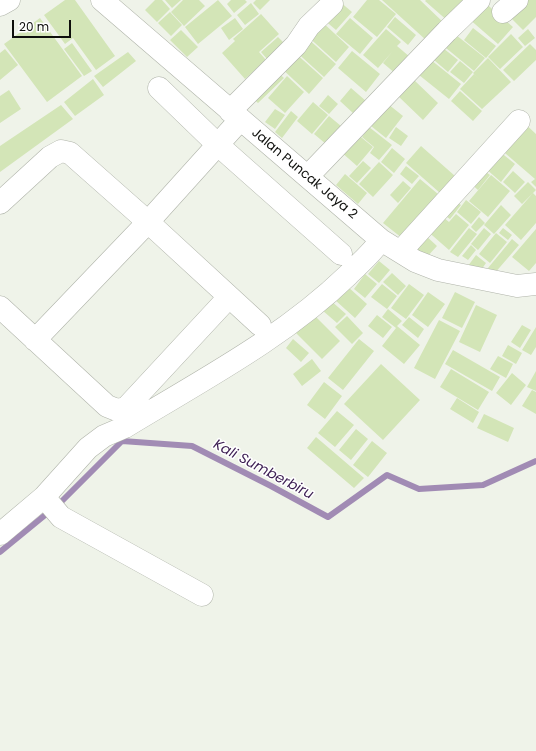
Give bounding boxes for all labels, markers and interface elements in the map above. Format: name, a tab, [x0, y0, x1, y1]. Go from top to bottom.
scale bar	[14, 12, 73, 38]
text: 20 m	[19, 18, 49, 35]
street label: Jalan Puncak Jaya 2	[248, 125, 360, 223]
water label: Kali Sumberbiru	[210, 437, 316, 503]

